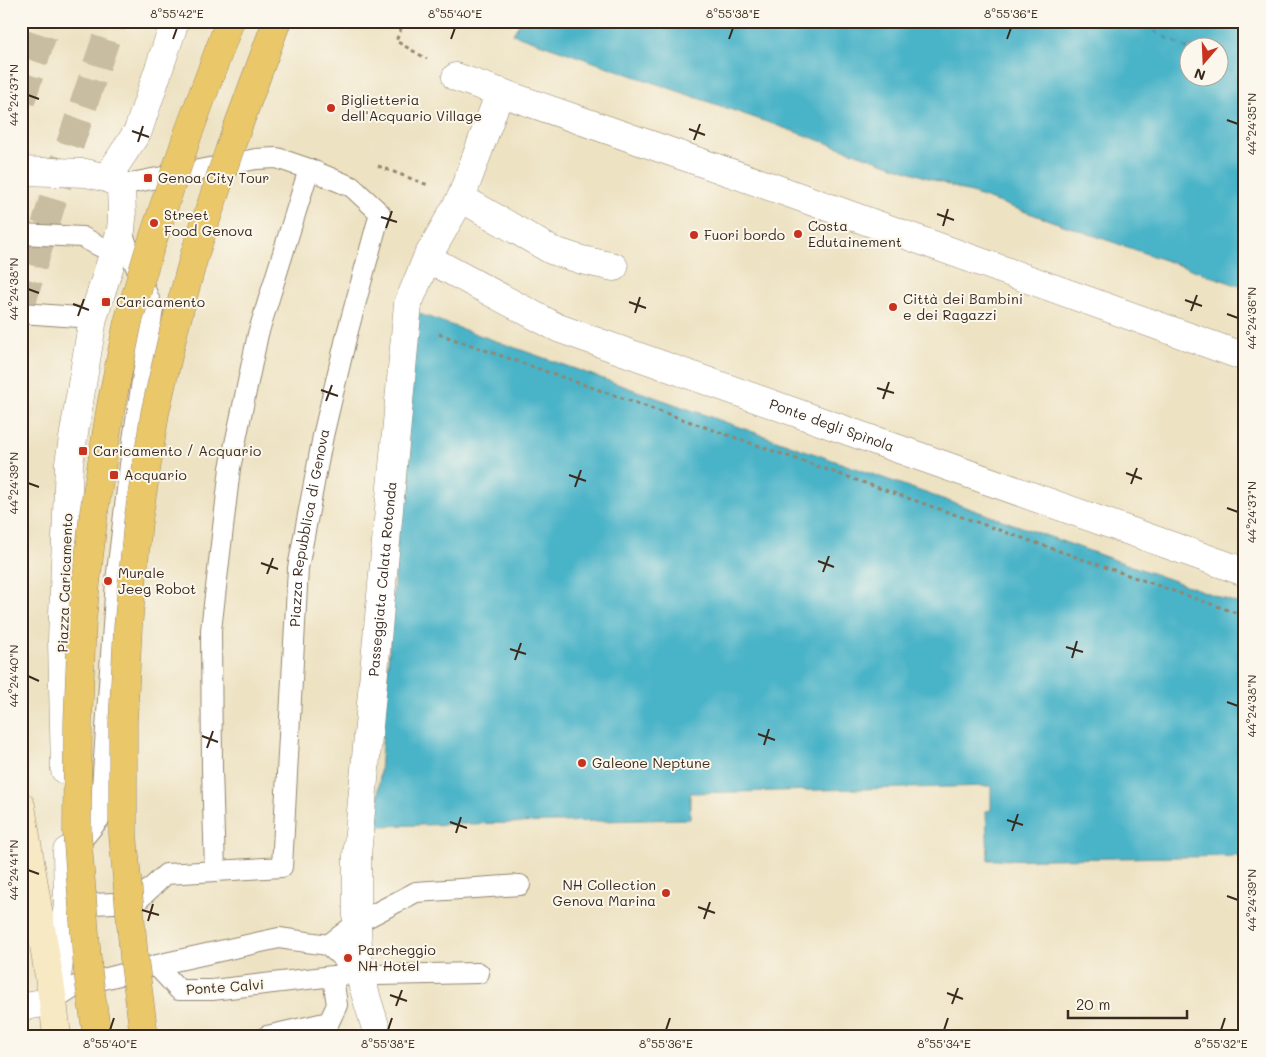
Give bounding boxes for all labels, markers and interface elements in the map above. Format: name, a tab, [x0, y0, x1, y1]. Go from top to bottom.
text: 8°55'42"E	[150, 5, 204, 21]
text: 8°55'40"E	[428, 5, 482, 21]
text: 8°55'38"E	[706, 5, 760, 21]
text: 8°55'36"E	[984, 5, 1038, 21]
north arrow	[1178, 38, 1228, 88]
text: 44°24'37"N	[5, 64, 21, 126]
text: N	[1191, 64, 1208, 85]
place label: Biglietteria dell'Acquario Village	[341, 90, 482, 125]
text: 44°24'35"N	[1243, 93, 1259, 155]
marker: Biglietteria dell'Acquario Village	[325, 102, 337, 114]
place label: Genoa City Tour	[158, 168, 269, 187]
marker: Genoa City Tour	[142, 172, 154, 184]
place label: Street Food Genova	[164, 205, 253, 240]
place label: Costa Edutainement	[808, 216, 902, 251]
marker: Street Food Genova	[148, 217, 160, 229]
place label: Fuori bordo	[704, 225, 785, 244]
marker: Costa Edutainement	[792, 228, 804, 240]
marker: Fuori bordo	[688, 229, 700, 241]
text: 44°24'38"N	[5, 258, 21, 320]
text: 44°24'36"N	[1243, 287, 1259, 349]
place label: Città dei Bambini e dei Ragazzi	[903, 289, 1023, 324]
place label: Caricamento	[116, 292, 205, 311]
marker: Caricamento	[100, 296, 112, 308]
marker: Città dei Bambini e dei Ragazzi	[887, 301, 899, 313]
street label: Ponte degli Spìnola	[767, 394, 897, 456]
street label: Piazza Repubblica di Genova	[285, 427, 333, 627]
place label: Caricamento / Acquario	[93, 441, 261, 460]
marker: Caricamento / Acquario	[77, 445, 89, 457]
text: 44°24'39"N	[5, 452, 21, 514]
place label: Acquario	[124, 465, 187, 484]
marker: Acquario	[108, 469, 120, 481]
street label: Passeggiata Calata Rotonda	[364, 481, 401, 677]
text: 44°24'37"N	[1243, 481, 1259, 543]
street label: Piazza Caricamento	[53, 513, 76, 653]
place label: Murale Jeeg Robot	[118, 563, 196, 598]
marker: Murale Jeeg Robot	[102, 575, 114, 587]
text: 44°24'40"N	[5, 645, 21, 707]
text: 44°24'38"N	[1243, 675, 1259, 737]
place label: Galeone Neptune	[592, 753, 710, 772]
marker: Galeone Neptune	[576, 757, 588, 769]
text: 44°24'41"N	[5, 840, 21, 900]
text: 44°24'39"N	[1243, 869, 1259, 931]
place label: NH Collection Genova Marina	[553, 875, 656, 910]
marker: NH Collection Genova Marina	[660, 887, 672, 899]
place label: Parcheggio NH Hotel	[358, 940, 436, 975]
marker: Parcheggio NH Hotel	[342, 952, 354, 964]
street label: Ponte Calvi	[185, 974, 264, 999]
scale bar	[1068, 987, 1187, 1019]
text: 20 m	[1076, 994, 1110, 1014]
text: 8°55'40"E	[83, 1035, 137, 1051]
text: 8°55'38"E	[361, 1035, 415, 1051]
text: 8°55'36"E	[639, 1035, 693, 1051]
text: 8°55'34"E	[917, 1035, 971, 1051]
text: 8°55'32"E	[1194, 1035, 1248, 1051]

